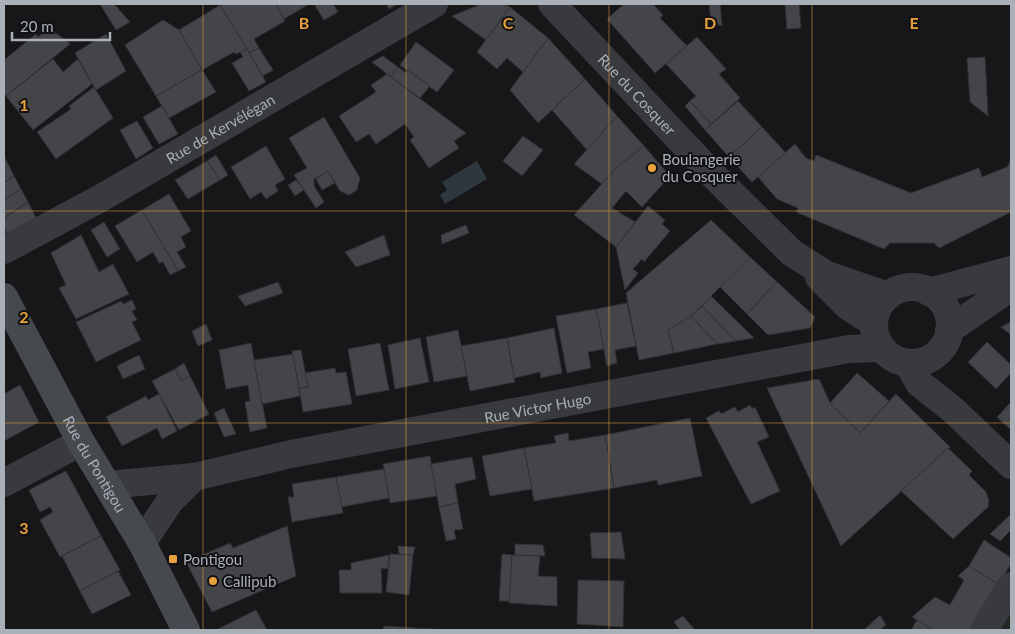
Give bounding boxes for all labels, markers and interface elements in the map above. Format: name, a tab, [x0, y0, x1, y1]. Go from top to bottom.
scale bar	[12, 10, 110, 42]
text: B	[299, 13, 309, 32]
text: C	[503, 13, 514, 32]
text: D	[704, 13, 716, 32]
text: E	[909, 13, 919, 32]
text: 20 m	[20, 17, 54, 35]
street label: Rue du Cosquer	[594, 50, 680, 139]
street label: Rue de Kervélégan	[163, 90, 278, 167]
text: 1	[19, 95, 29, 114]
place label: Boulangerie du Cosquer	[662, 150, 740, 185]
marker: Boulangerie du Cosquer	[646, 162, 658, 174]
text: 2	[19, 307, 29, 326]
street label: Rue Victor Hugo	[483, 389, 593, 426]
street label: Rue du Pontigou	[60, 412, 130, 515]
text: 3	[19, 518, 29, 537]
place label: Pontigou	[183, 550, 242, 568]
marker: Pontigou	[167, 553, 179, 565]
place label: Callipub	[223, 572, 276, 590]
marker: Callipub	[207, 575, 219, 587]

